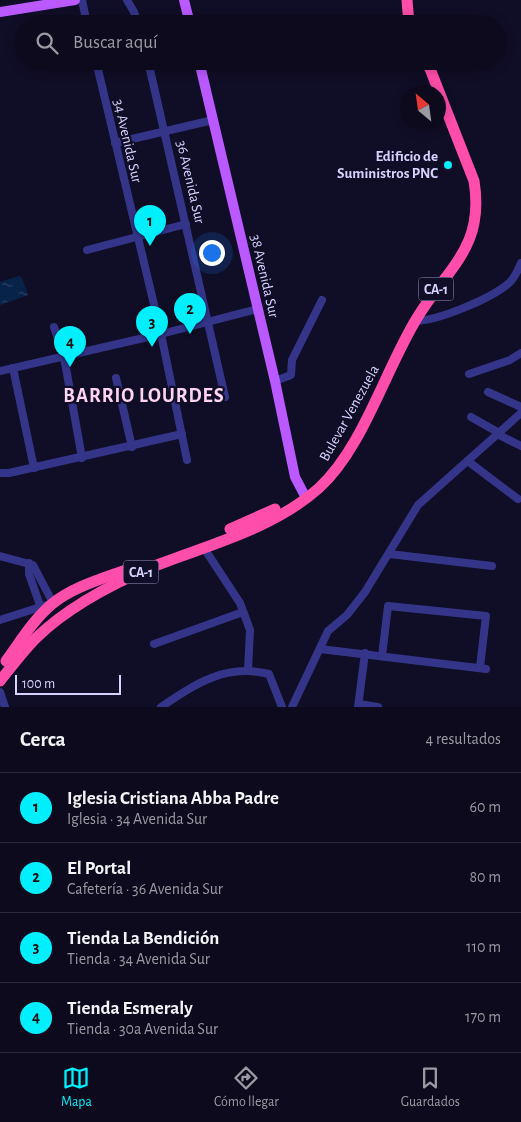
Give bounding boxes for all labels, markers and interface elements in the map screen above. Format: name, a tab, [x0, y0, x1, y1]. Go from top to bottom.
search box	[15, 15, 506, 70]
icon: search	[33, 29, 61, 57]
text: Buscar aquí	[73, 33, 158, 52]
north arrow	[401, 85, 446, 130]
street label: 34 Avenida Sur	[111, 98, 144, 184]
street label: 36 Avenida Sur	[174, 139, 207, 225]
place label: Edificio de Suministros PNC	[337, 149, 438, 181]
marker: Edificio de Suministros PNC	[442, 159, 454, 171]
pin: 1	[134, 205, 166, 246]
street label: 38 Avenida Sur	[248, 233, 281, 319]
your location	[199, 240, 225, 266]
road number: CA-1	[418, 278, 454, 300]
pin: 2	[174, 293, 206, 334]
pin: 3	[136, 306, 168, 347]
pin: 4	[54, 326, 86, 367]
street label: Bulevar Venezuela	[317, 363, 382, 464]
district label: BARRIO LOURDES	[63, 386, 225, 406]
road number: CA-1	[124, 560, 158, 584]
scale bar	[15, 672, 121, 695]
text: 100 m	[22, 677, 55, 691]
text: Cerca	[20, 729, 66, 750]
text: 4 resultados	[426, 731, 501, 747]
text: Iglesia Cristiana Abba Padre	[67, 789, 279, 808]
text: 1	[33, 799, 39, 815]
text: 60 m	[470, 799, 501, 815]
text: Iglesia · 34 Avenida Sur	[67, 811, 207, 827]
text: El Portal	[67, 859, 131, 878]
text: 2	[32, 869, 40, 885]
text: 80 m	[470, 869, 501, 885]
text: Cafetería · 36 Avenida Sur	[67, 881, 223, 897]
text: Tienda La Bendición	[67, 929, 219, 948]
text: 3	[33, 939, 39, 955]
text: 110 m	[466, 939, 501, 955]
text: Tienda · 34 Avenida Sur	[67, 951, 210, 967]
text: Tienda Esmeraly	[67, 999, 193, 1018]
text: 4	[32, 1009, 40, 1025]
text: 170 m	[465, 1009, 501, 1025]
text: Tienda · 30a Avenida Sur	[67, 1021, 218, 1037]
tab: Mapa	[61, 1064, 92, 1111]
tab: Cómo llegar	[214, 1064, 279, 1111]
tab: Guardados	[401, 1064, 460, 1111]

